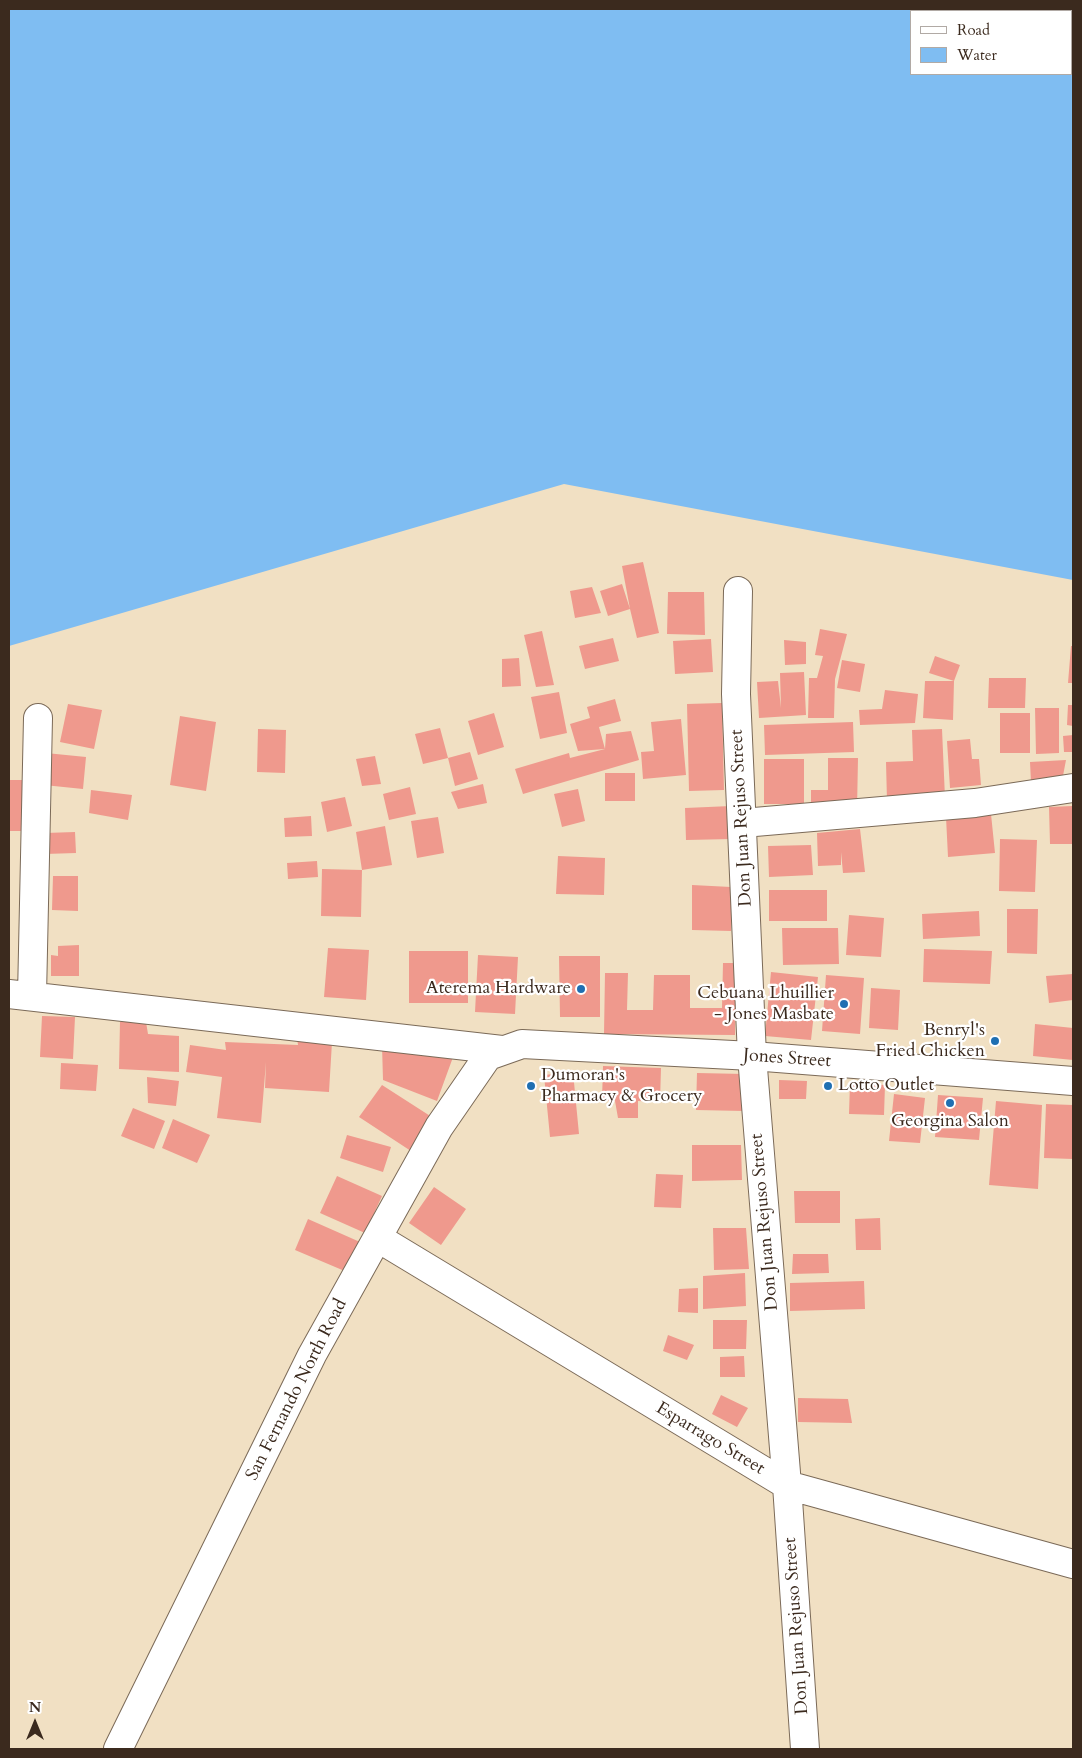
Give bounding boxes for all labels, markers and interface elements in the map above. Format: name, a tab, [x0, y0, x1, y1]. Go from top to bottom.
legend	[910, 10, 1072, 75]
text: Road	[957, 20, 990, 40]
text: Water	[957, 45, 997, 65]
street label: Don Juan Rejuso Street	[727, 729, 757, 907]
place label: Aterema Hardware	[426, 978, 571, 1000]
marker: Aterema Hardware	[575, 983, 587, 995]
place label: Cebuana Lhuillier - Jones Masbate	[697, 983, 834, 1026]
marker: Cebuana Lhuillier - Jones Masbate	[838, 998, 850, 1010]
place label: Benryl's Fried Chicken	[876, 1020, 985, 1062]
marker: Benryl's Fried Chicken	[989, 1035, 1001, 1047]
street label: Jones Street	[742, 1045, 832, 1073]
place label: Dumoran's Pharmacy & Grocery	[541, 1065, 703, 1108]
place label: Lotto Outlet	[838, 1075, 934, 1097]
marker: Dumoran's Pharmacy & Grocery	[525, 1080, 537, 1092]
marker: Lotto Outlet	[822, 1080, 834, 1092]
marker: Georgina Salon	[944, 1097, 956, 1109]
place label: Georgina Salon	[891, 1111, 1009, 1133]
street label: Don Juan Rejuso Street	[746, 1133, 784, 1311]
street label: San Fernando North Road	[242, 1296, 352, 1484]
street label: Esparrago Street	[652, 1398, 768, 1480]
street label: Don Juan Rejuso Street	[780, 1537, 814, 1715]
north arrow	[10, 1698, 60, 1748]
text: N	[29, 1698, 41, 1717]

